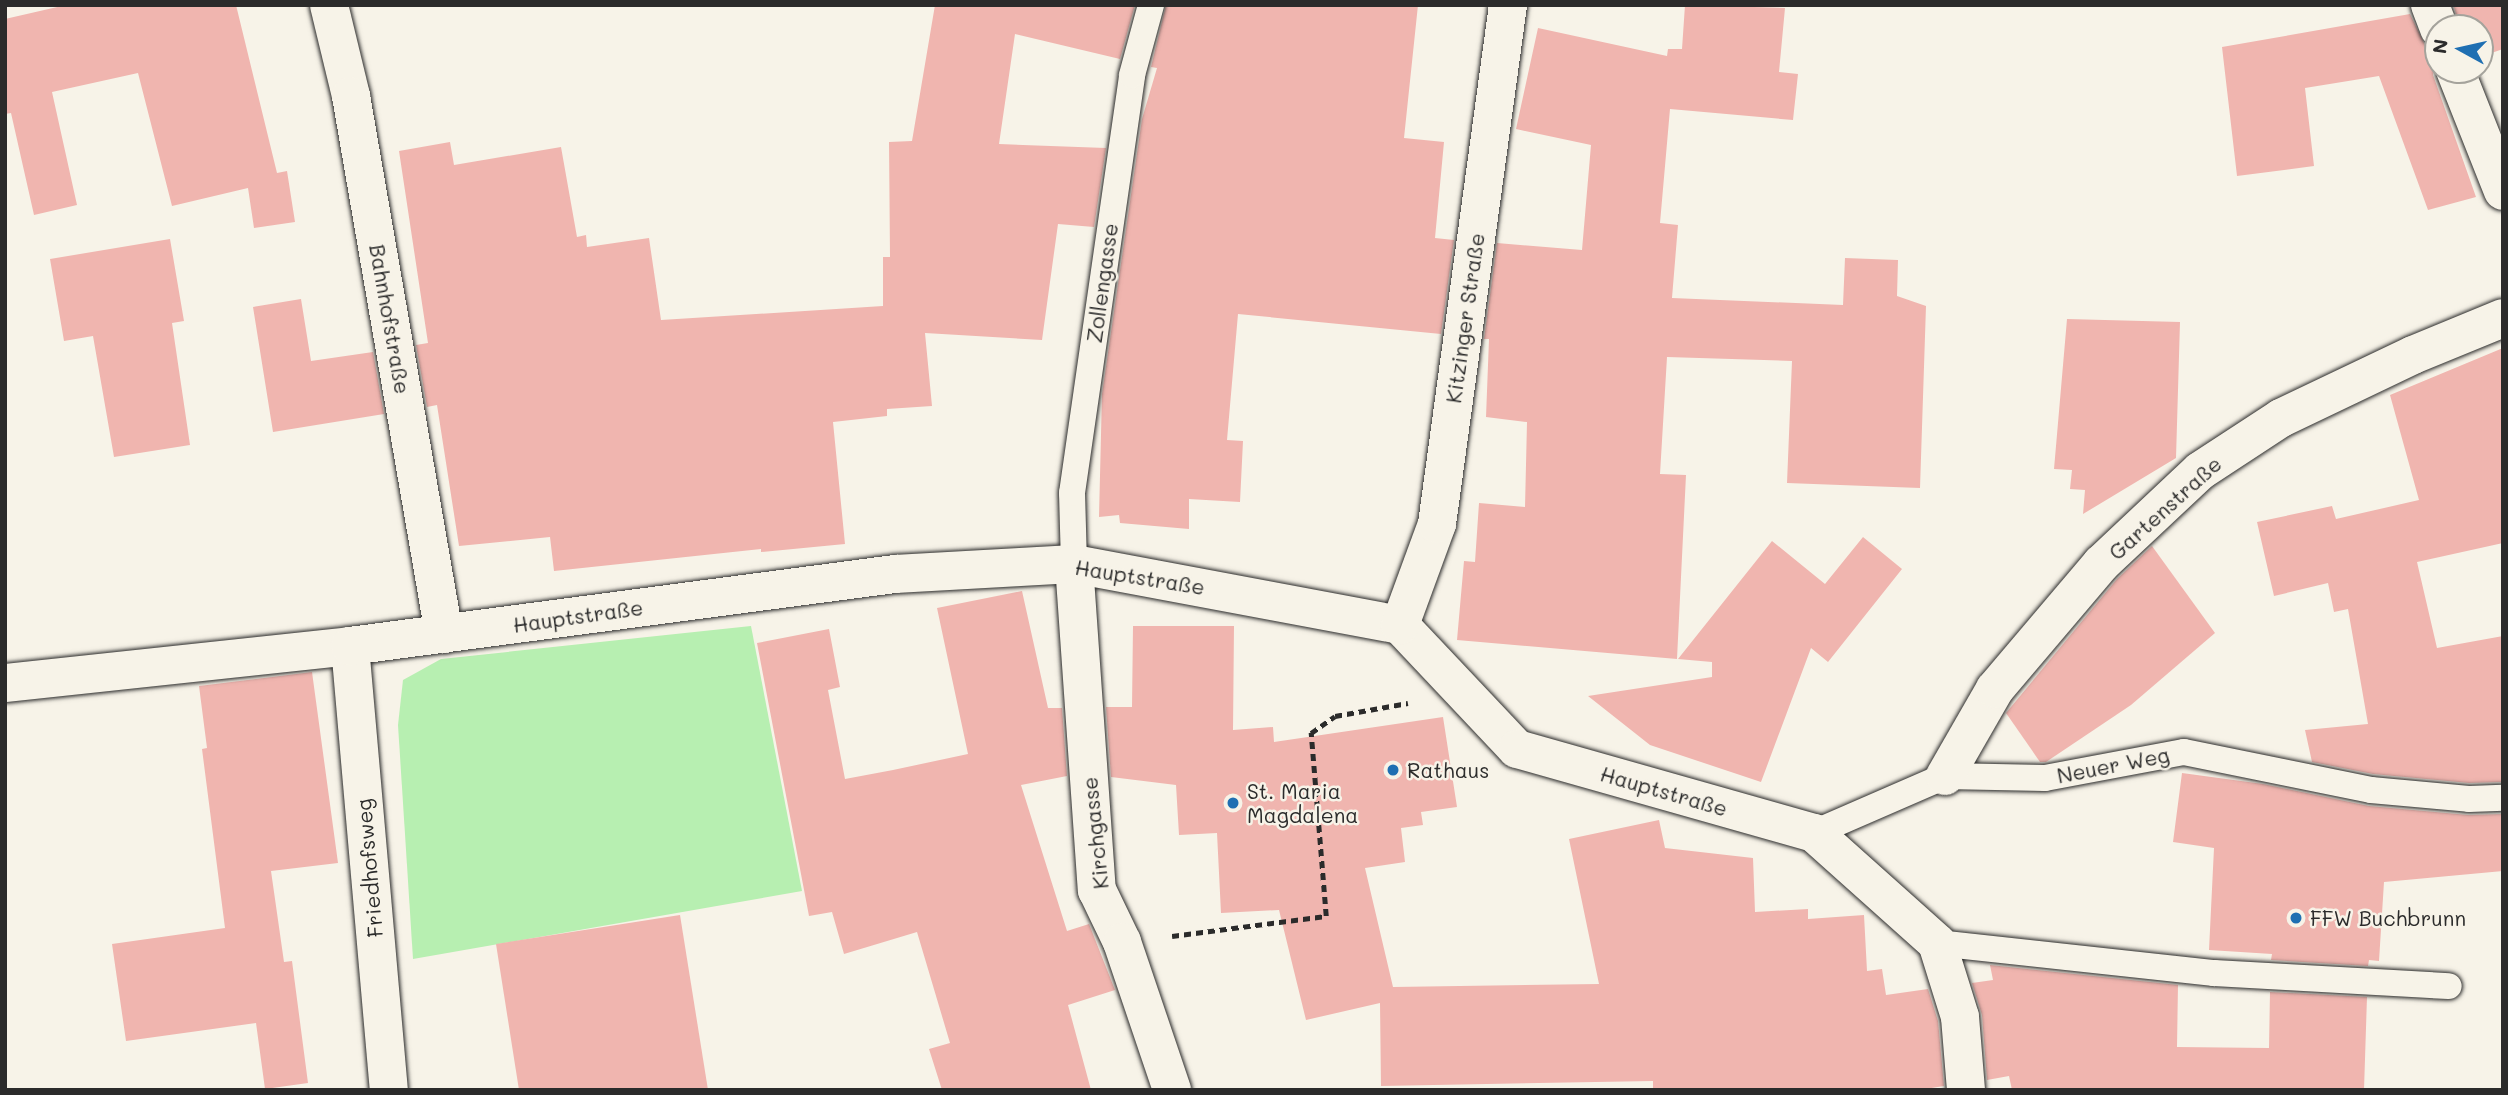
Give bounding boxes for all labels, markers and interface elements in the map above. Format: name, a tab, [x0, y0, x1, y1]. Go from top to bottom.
north arrow	[2424, 14, 2494, 84]
text: N	[2426, 37, 2453, 55]
street label: Zollengasse	[1081, 222, 1123, 344]
street label: Kitzinger Straße	[1441, 231, 1489, 405]
street label: Bahnhofstraße	[364, 242, 416, 396]
street label: Gartenstraße	[2104, 451, 2226, 565]
street label: Hauptstraße	[1073, 554, 1207, 600]
street label: Hauptstraße	[511, 594, 645, 638]
street label: Neuer Weg	[2055, 742, 2171, 788]
place label: Rathaus	[1407, 757, 1489, 783]
street label: Hauptstraße	[1598, 761, 1730, 821]
marker: Rathaus	[1385, 762, 1401, 778]
street label: Kirchgasse	[1077, 776, 1113, 890]
place label: St. Maria Magdalena	[1247, 778, 1358, 828]
marker: St. Maria Magdalena	[1225, 795, 1241, 811]
street label: Friedhofsweg	[350, 798, 388, 938]
place label: FFW Buchbrunn	[2310, 905, 2466, 931]
marker: FFW Buchbrunn	[2288, 910, 2304, 926]

